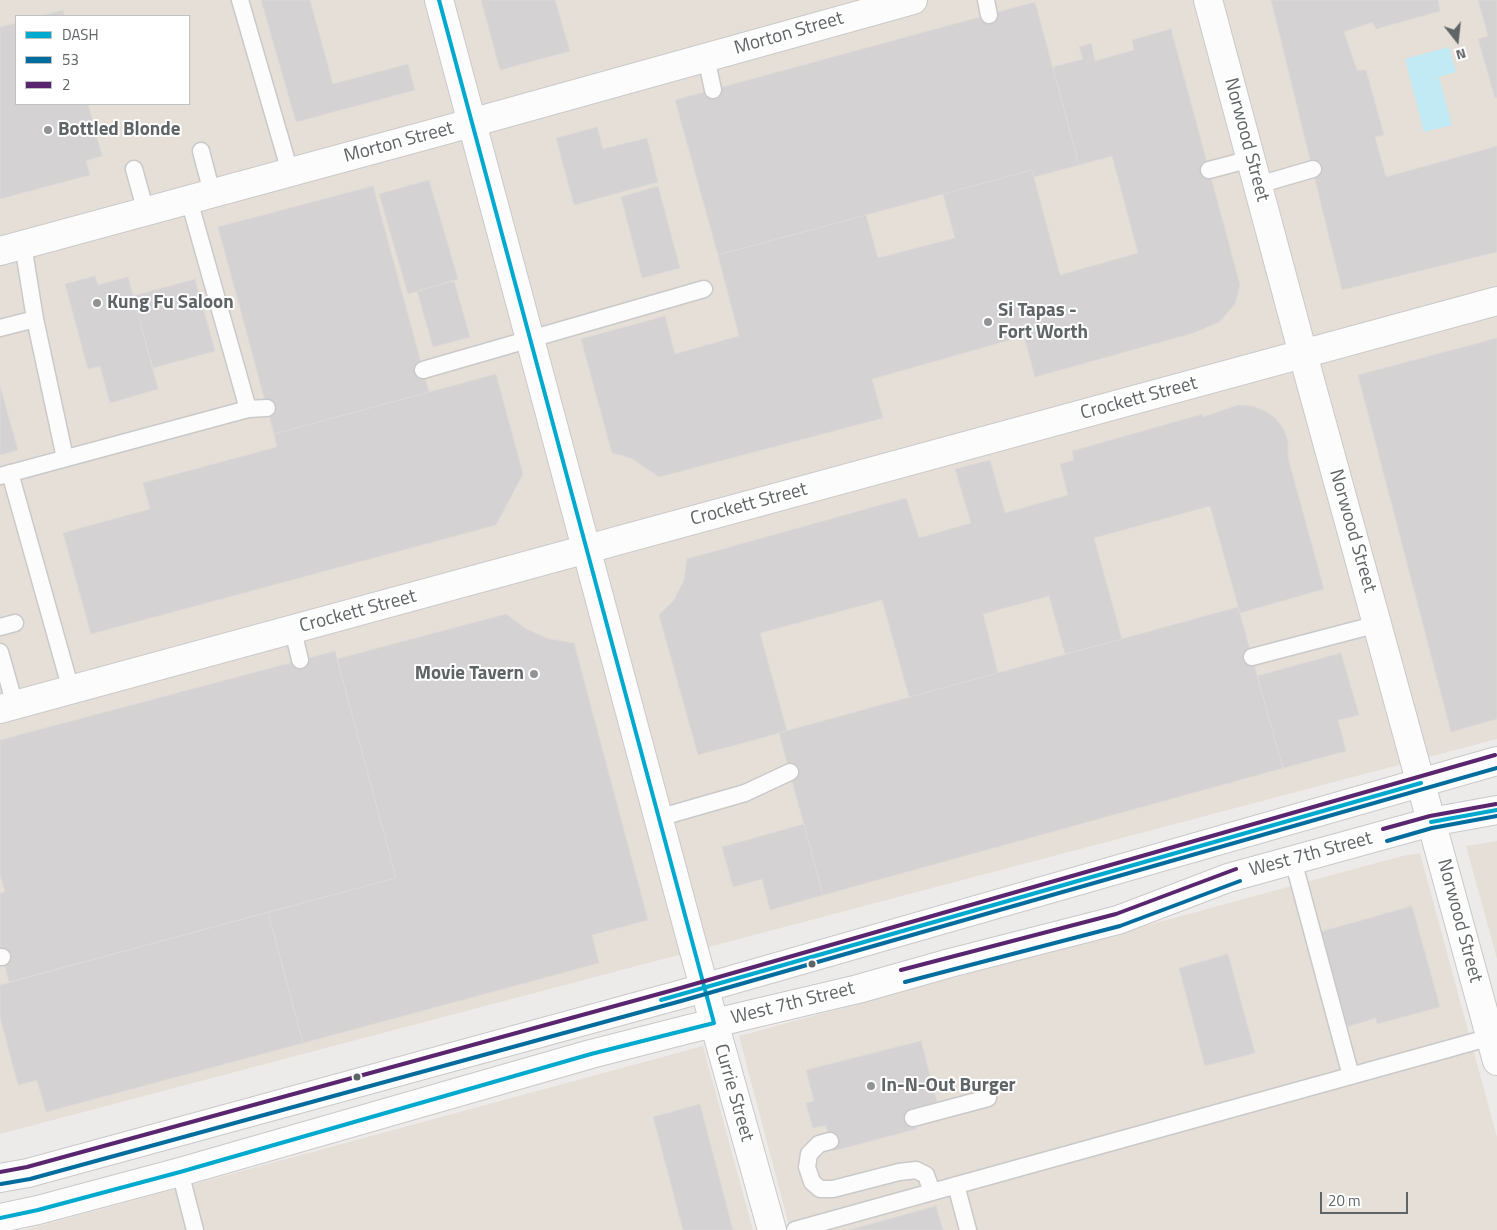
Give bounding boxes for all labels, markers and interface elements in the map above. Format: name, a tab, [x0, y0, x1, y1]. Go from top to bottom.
street label: Morton Street	[732, 8, 846, 60]
legend	[15, 15, 190, 105]
north arrow	[1432, 15, 1482, 65]
text: DASH	[62, 23, 99, 46]
text: N	[1454, 43, 1469, 66]
text: 53	[62, 48, 79, 71]
text: 2	[62, 73, 70, 96]
street label: Norwood Street	[1219, 76, 1273, 204]
street label: Morton Street	[342, 117, 456, 169]
place label: Bottled Blonde	[58, 119, 180, 141]
marker: Bottled Blonde	[42, 124, 54, 136]
place label: Kung Fu Saloon	[107, 292, 234, 314]
marker: Kung Fu Saloon	[91, 297, 103, 309]
place label: Si Tapas - Fort Worth	[998, 300, 1088, 344]
marker: Si Tapas - Fort Worth	[982, 316, 994, 328]
street label: Crockett Street	[1078, 372, 1200, 426]
street label: Norwood Street	[1324, 467, 1380, 595]
street label: Crockett Street	[688, 478, 810, 532]
street label: Crockett Street	[297, 585, 419, 639]
place label: Movie Tavern	[415, 663, 524, 685]
marker: Movie Tavern	[528, 668, 540, 680]
street label: West 7th Street	[1247, 828, 1375, 882]
street label: Norwood Street	[1432, 857, 1486, 985]
unlabelled marker	[807, 959, 817, 969]
street label: West 7th Street	[729, 978, 857, 1030]
street label: Currie Street	[708, 1042, 758, 1144]
unlabelled marker	[352, 1072, 362, 1082]
place label: In-N-Out Burger	[881, 1075, 1016, 1097]
marker: In-N-Out Burger	[865, 1080, 877, 1092]
scale bar	[1322, 1182, 1410, 1214]
text: 20 m	[1328, 1189, 1361, 1212]

